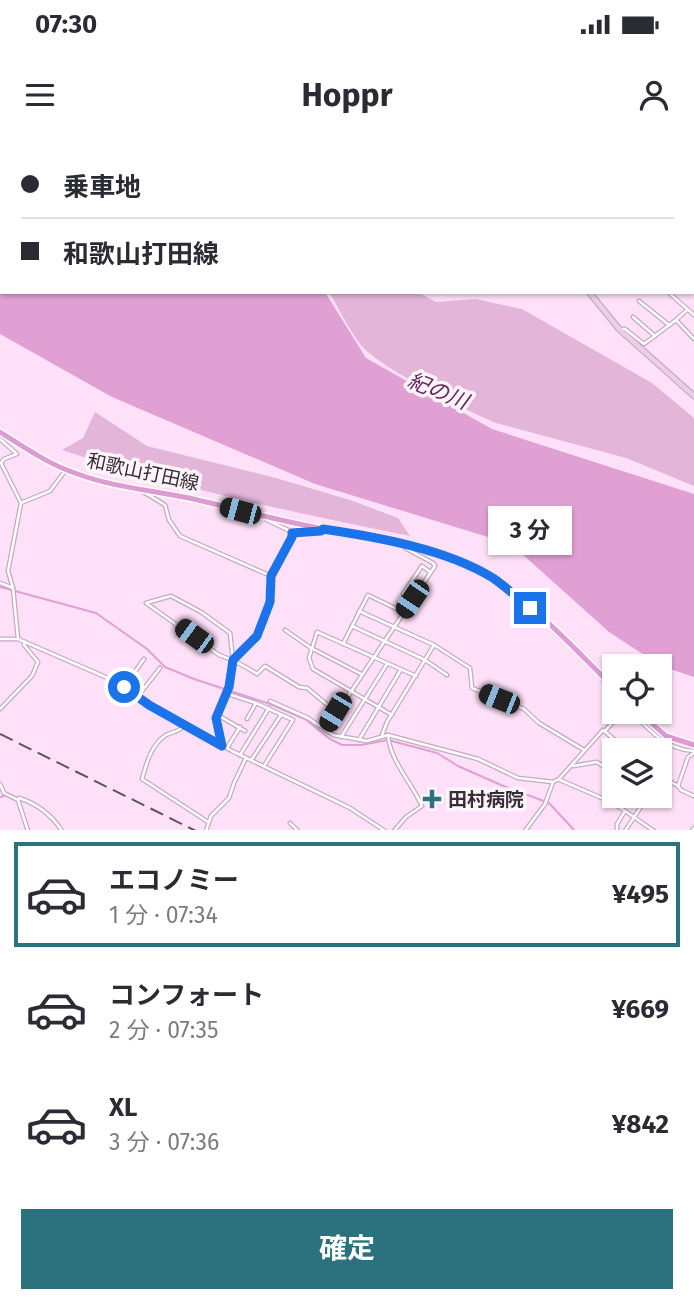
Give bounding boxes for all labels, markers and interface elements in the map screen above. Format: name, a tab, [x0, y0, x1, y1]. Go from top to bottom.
text: 07:30	[35, 9, 97, 40]
icon: menu	[21, 76, 59, 114]
text: Hoppr	[301, 76, 393, 114]
icon: person	[635, 76, 673, 114]
text: 乗車地	[63, 172, 141, 203]
text: 和歌山打田線	[63, 239, 219, 270]
water label: 紀の川	[404, 367, 474, 416]
street label: 和歌山打田線	[85, 449, 201, 495]
car	[217, 495, 264, 527]
callout: 3 分	[488, 506, 572, 556]
text: 3 分	[510, 516, 550, 544]
car	[392, 576, 433, 622]
route end	[514, 592, 546, 624]
car	[171, 615, 218, 657]
map controls	[602, 654, 672, 808]
button: locate	[602, 654, 672, 724]
route start	[108, 671, 140, 703]
car	[476, 681, 523, 717]
car	[316, 689, 355, 735]
button: layers	[602, 738, 672, 808]
place label: 田村病院	[448, 788, 524, 811]
marker: 田村病院	[422, 789, 442, 809]
icon: car	[25, 863, 88, 926]
text: エコノミー	[109, 865, 239, 896]
text: ¥495	[612, 879, 669, 910]
text: 1 分 · 07:34	[109, 901, 218, 929]
icon: car	[25, 978, 88, 1041]
text: コンフォート	[109, 980, 264, 1011]
text: ¥669	[612, 994, 669, 1025]
text: 2 分 · 07:35	[109, 1016, 219, 1044]
text: XL	[109, 1092, 137, 1123]
icon: car	[25, 1093, 88, 1156]
text: ¥842	[612, 1109, 669, 1140]
text: 3 分 · 07:36	[109, 1128, 219, 1156]
button: 確定	[21, 1209, 673, 1289]

